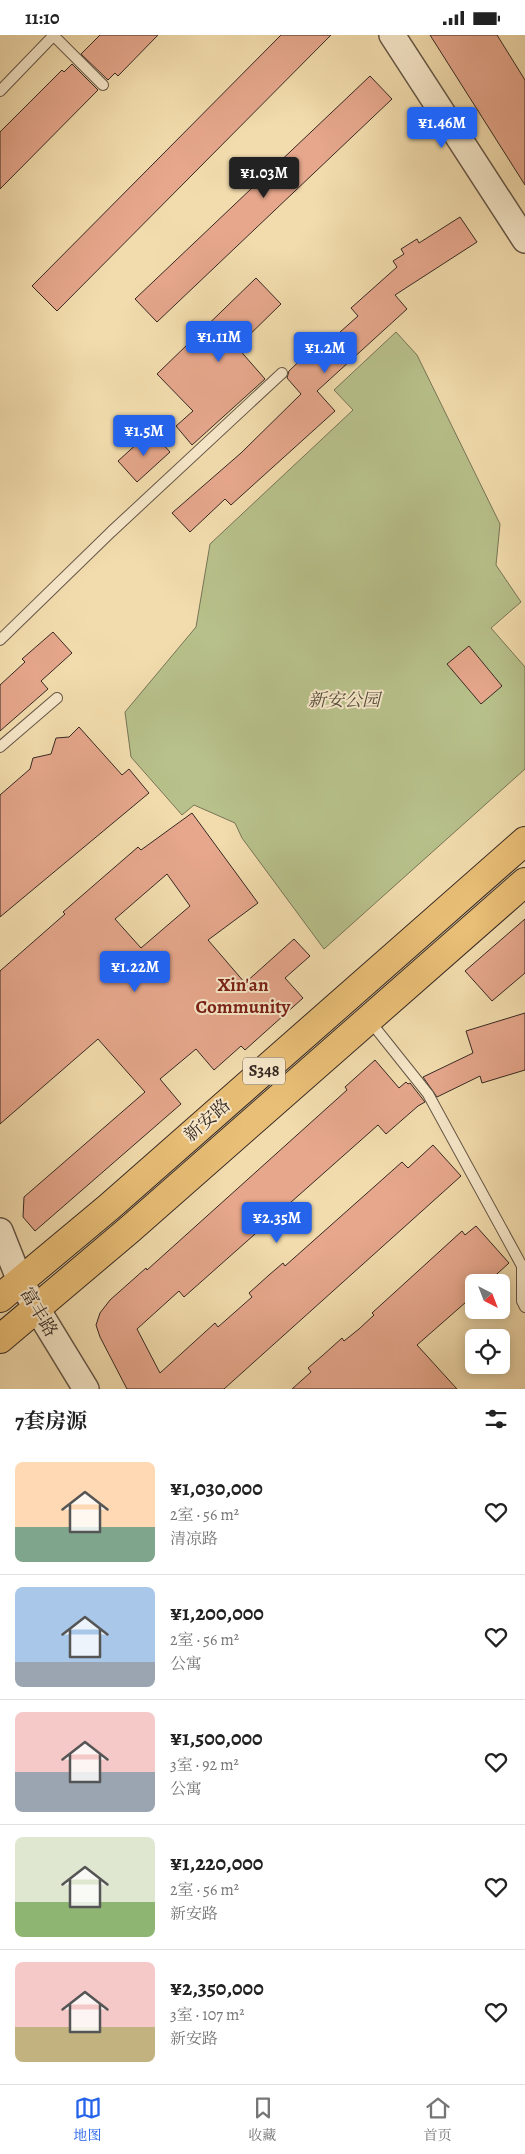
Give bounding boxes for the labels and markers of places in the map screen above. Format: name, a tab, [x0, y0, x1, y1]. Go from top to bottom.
pin: ¥1.46M	[401, 107, 483, 149]
pin: ¥1.03M	[223, 156, 305, 199]
pin: ¥1.11M	[178, 321, 260, 363]
pin: ¥1.2M	[290, 331, 360, 374]
pin: ¥1.5M	[109, 415, 179, 457]
pin: ¥1.22M	[94, 951, 176, 993]
pin: ¥2.35M	[236, 1201, 318, 1244]

